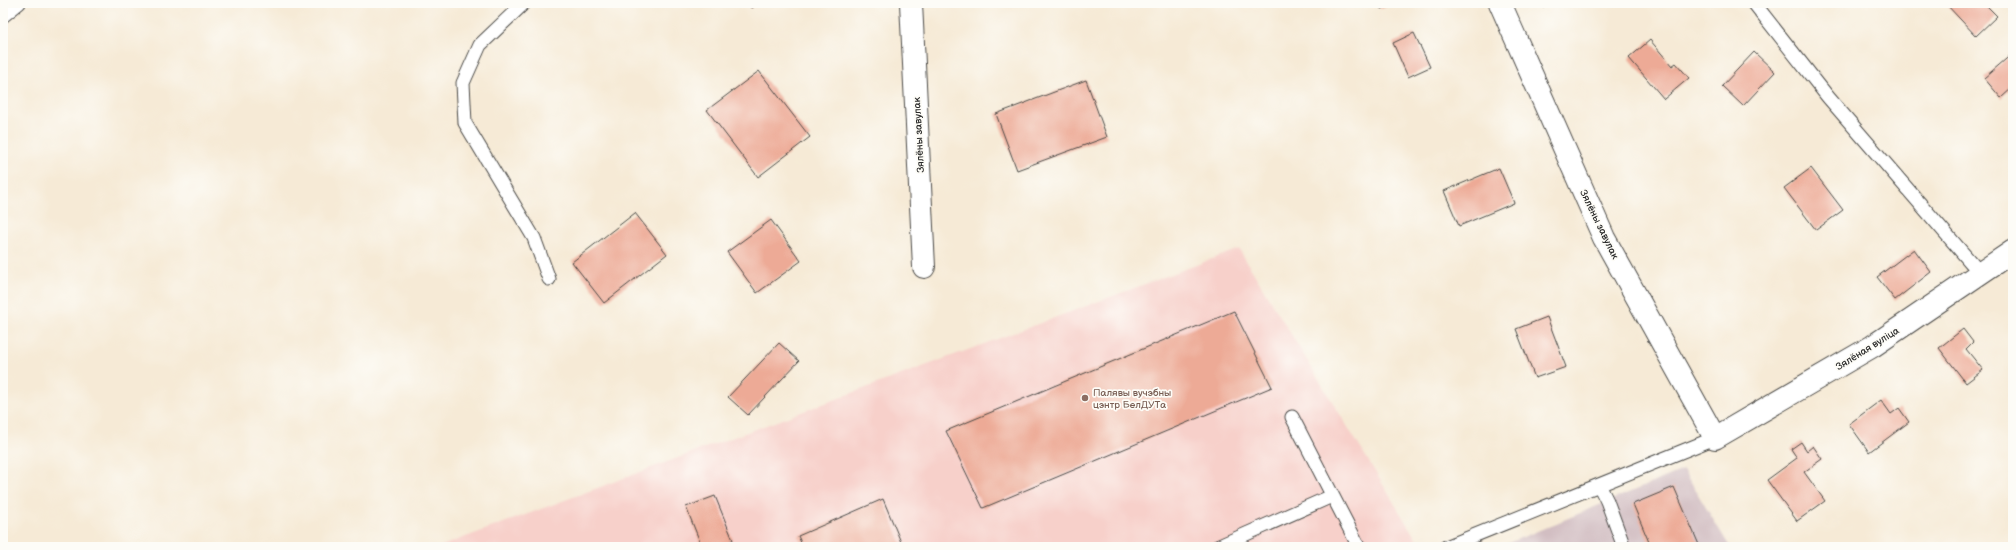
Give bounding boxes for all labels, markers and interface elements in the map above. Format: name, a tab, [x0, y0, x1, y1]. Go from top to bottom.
street label: Зялёны завулак	[911, 96, 927, 173]
street label: Зялёны завулак	[1577, 188, 1621, 262]
street label: Зялёная вуліца	[1834, 325, 1901, 373]
place label: Палявы вучэбны цэнтр БелДУТа	[1093, 387, 1171, 411]
marker: Палявы вучэбны цэнтр БелДУТа	[1080, 393, 1090, 403]

